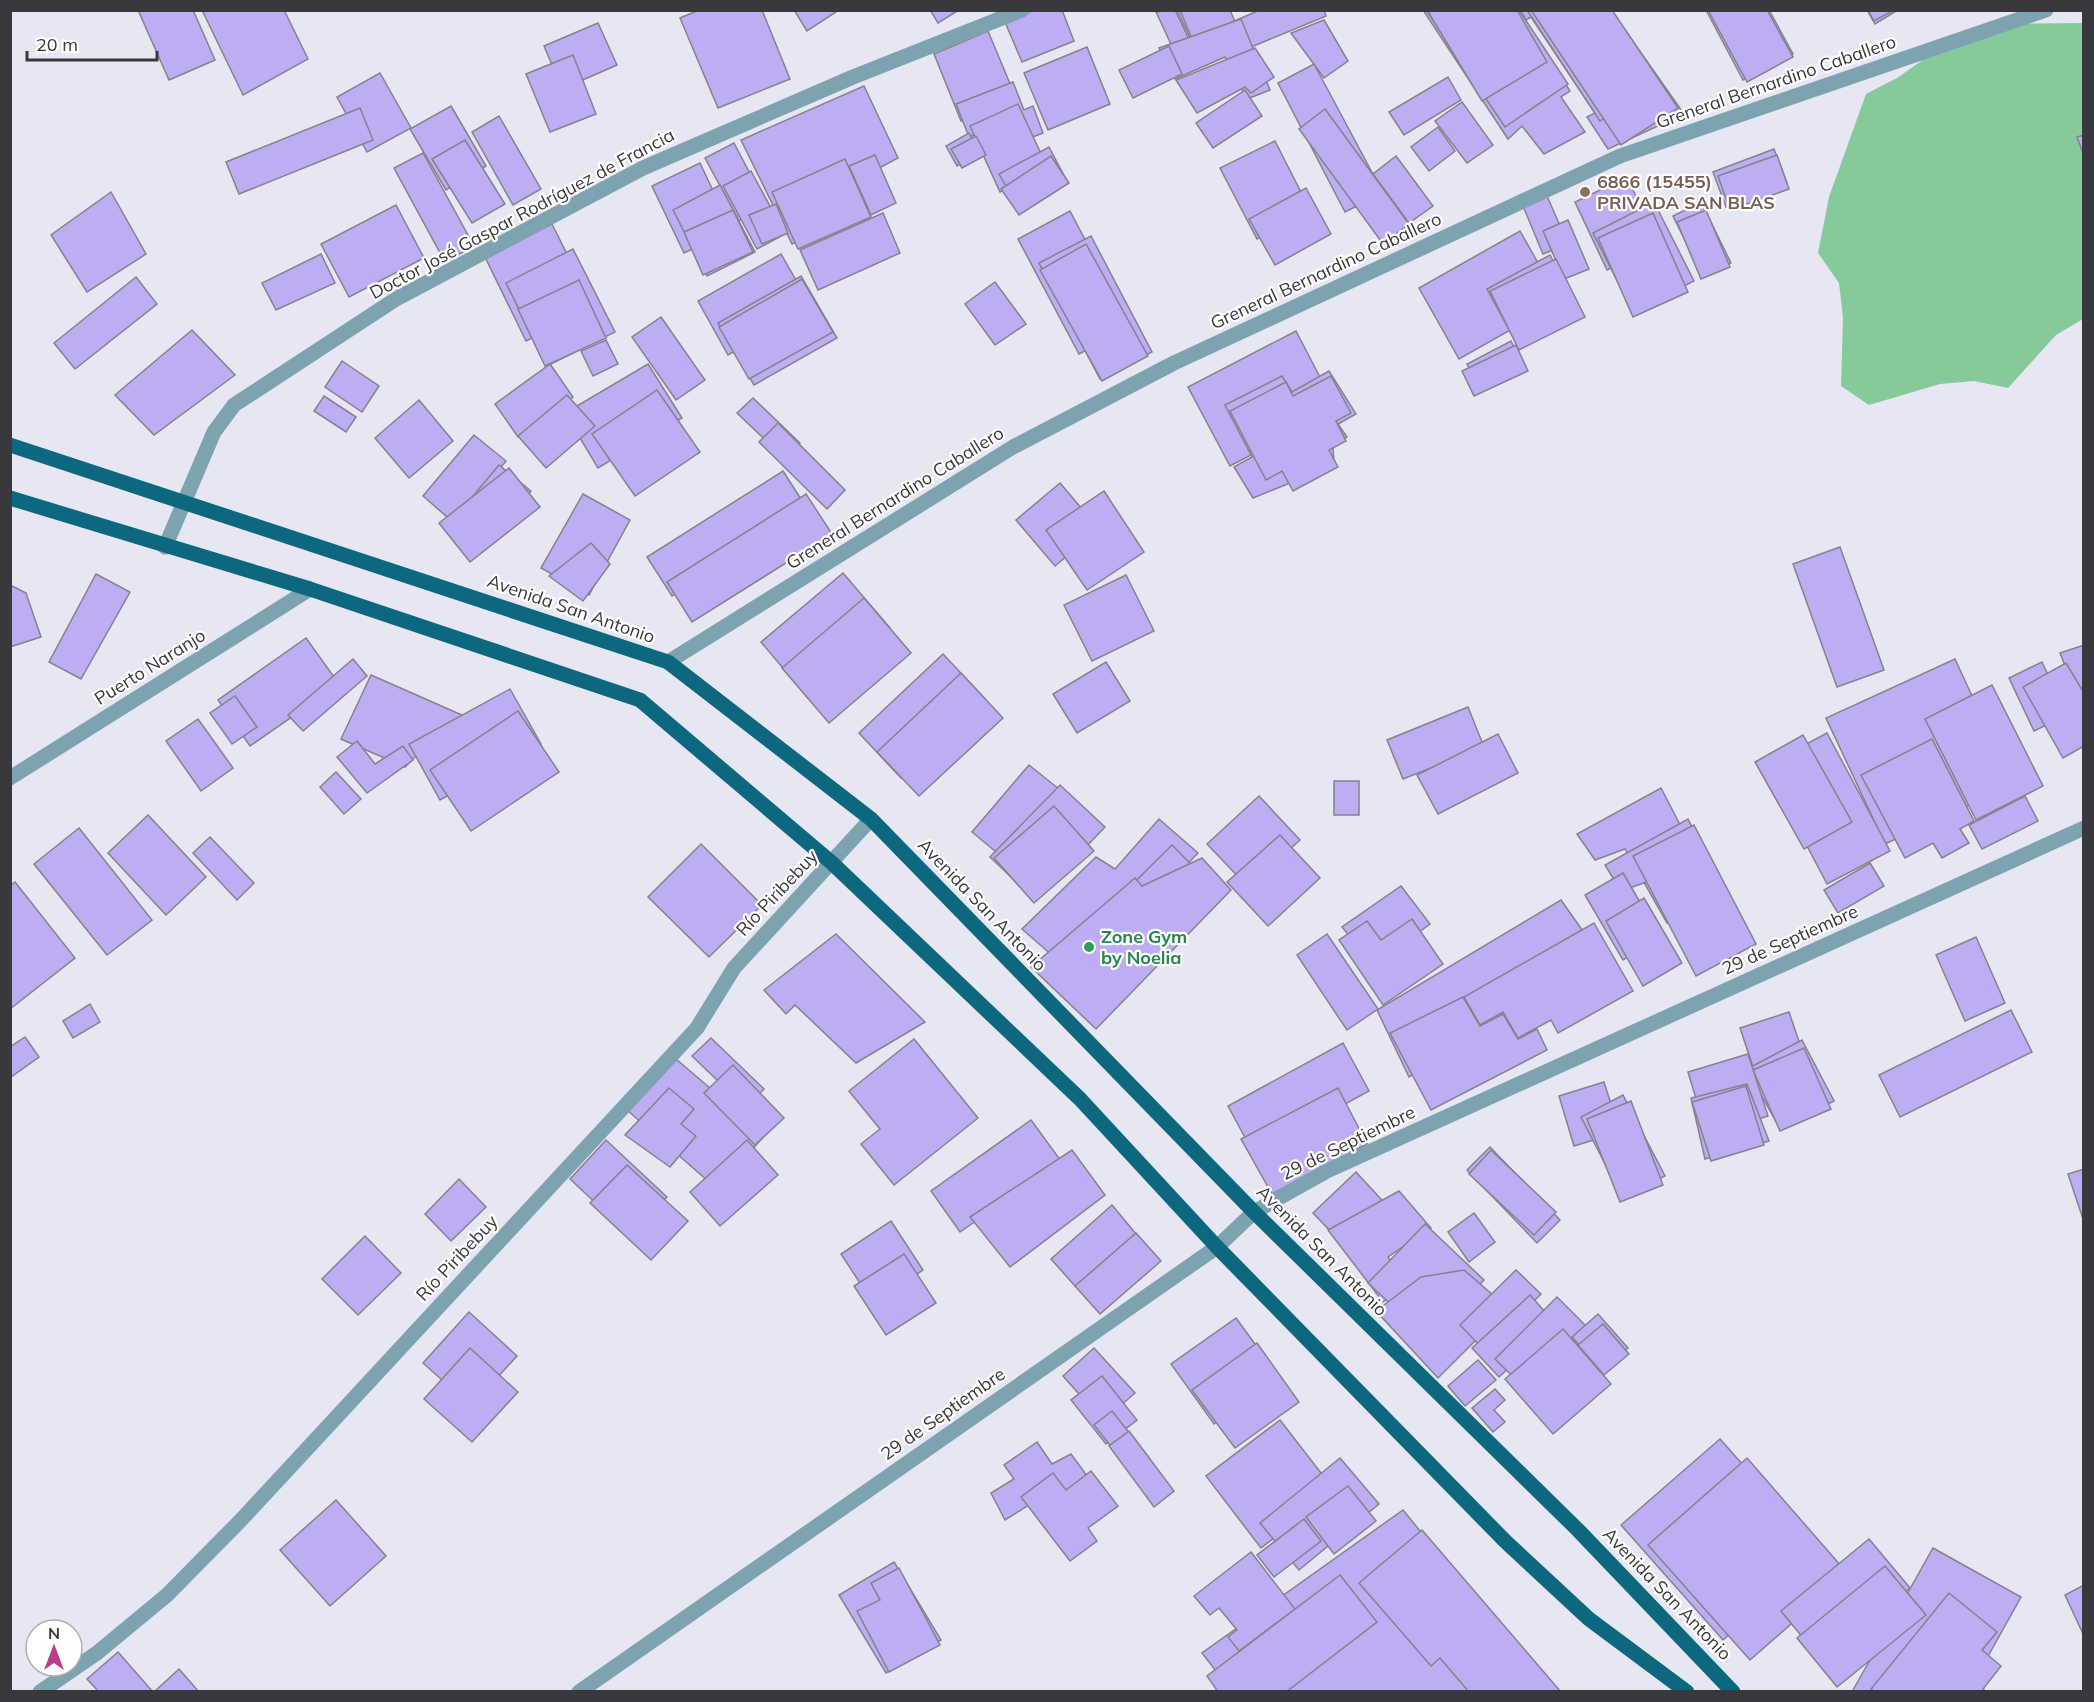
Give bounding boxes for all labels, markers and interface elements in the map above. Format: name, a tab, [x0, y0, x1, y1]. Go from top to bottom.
scale bar	[27, 24, 158, 62]
street label: Greneral Bernardino Caballero	[1653, 30, 1899, 133]
text: 20 m	[36, 33, 78, 56]
street label: Doctor José Gaspar Rodríguez de Francia	[365, 123, 678, 304]
place label: 6866 (15455) PRIVADA SAN BLAS	[1597, 170, 1775, 214]
marker: 6866 (15455) PRIVADA SAN BLAS	[1578, 185, 1592, 199]
street label: Greneral Bernardino Caballero	[1207, 207, 1445, 334]
street label: Greneral Bernardino Caballero	[782, 421, 1008, 574]
street label: Avenida San Antonio	[484, 569, 658, 648]
street label: Puerto Naranjo	[90, 623, 210, 710]
street label: Avenida San Antonio	[913, 833, 1052, 976]
street label: Río Piribebuy	[731, 844, 823, 941]
street label: 29 de Septiembre	[1718, 899, 1861, 980]
place label: Zone Gym by Noelia	[1101, 925, 1187, 969]
marker: Zone Gym by Noelia	[1082, 940, 1096, 954]
street label: 29 de Septiembre	[1277, 1100, 1419, 1185]
street label: Avenida San Antonio	[1252, 1180, 1393, 1321]
street label: Río Piribebuy	[411, 1209, 503, 1306]
street label: 29 de Septiembre	[876, 1362, 1009, 1465]
street label: Avenida San Antonio	[1598, 1522, 1737, 1665]
north arrow	[24, 1618, 84, 1678]
text: N	[48, 1623, 60, 1643]

